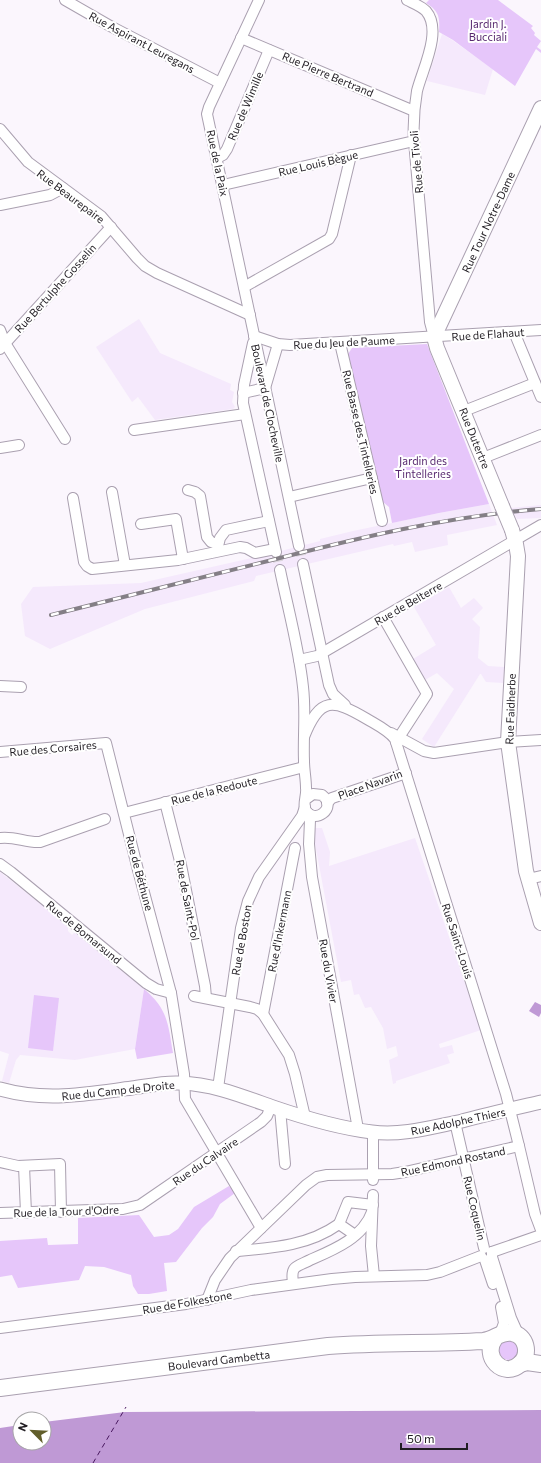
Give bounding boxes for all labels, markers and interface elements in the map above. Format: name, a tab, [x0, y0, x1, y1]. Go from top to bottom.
street label: Rue Aspirant Leuregans	[87, 9, 197, 75]
park label: Jardin J. Bucciali	[469, 17, 507, 43]
street label: Rue Pierre Bertrand	[280, 49, 376, 99]
street label: Rue de Wimille	[225, 69, 265, 142]
street label: Rue de la Paix	[205, 129, 231, 198]
street label: Rue de Tivoli	[407, 130, 425, 194]
street label: Rue Louis Bègue	[277, 147, 359, 178]
street label: Rue Beaurepaire	[35, 166, 108, 226]
street label: Rue Tour Notre-Dame	[459, 169, 517, 275]
street label: Rue Bertulphe Gosselin	[12, 241, 98, 335]
street label: Rue de Flahaut	[451, 325, 525, 343]
street label: Rue du Jeu de Paume	[293, 333, 395, 352]
street label: Boulevard de Clocheville	[249, 343, 287, 464]
street label: Rue Basse des Tintelleries	[340, 369, 382, 495]
street label: Rue Dutertre	[457, 406, 493, 471]
park label: Jardin des Tintelleries	[395, 454, 451, 480]
street label: Rue de Belterre	[372, 578, 444, 628]
street label: Rue Faidherbe	[502, 673, 518, 745]
street label: Rue des Corsaires	[9, 738, 97, 758]
street label: Place Navarin	[336, 766, 404, 802]
street label: Rue de la Redoute	[170, 773, 259, 807]
street label: Rue de Béthune	[124, 834, 156, 912]
street label: Rue de Saint-Pol	[174, 858, 202, 942]
street label: Rue d'Inkermann	[265, 889, 293, 973]
street label: Rue de Bomarsund	[44, 898, 124, 966]
street label: Rue Saint-Louis	[440, 902, 476, 980]
street label: Rue de Boston	[228, 904, 254, 976]
street label: Rue du Vivier	[317, 938, 341, 1005]
street label: Rue du Camp de Droite	[61, 1078, 175, 1102]
street label: Rue Adolphe Thiers	[410, 1105, 506, 1137]
street label: Rue du Calvaire	[170, 1134, 240, 1188]
street label: Rue Edmond Rostand	[400, 1144, 506, 1178]
street label: Rue Coquelin	[461, 1174, 489, 1242]
street label: Rue de la Tour d'Odre	[13, 1203, 119, 1219]
street label: Rue de Folkestone	[141, 1288, 233, 1316]
street label: Boulevard Gambetta	[167, 1347, 271, 1373]
north arrow	[12, 1411, 52, 1451]
text: N	[15, 1420, 30, 1433]
scale bar	[401, 1425, 467, 1451]
text: 50 m	[407, 1431, 435, 1445]

